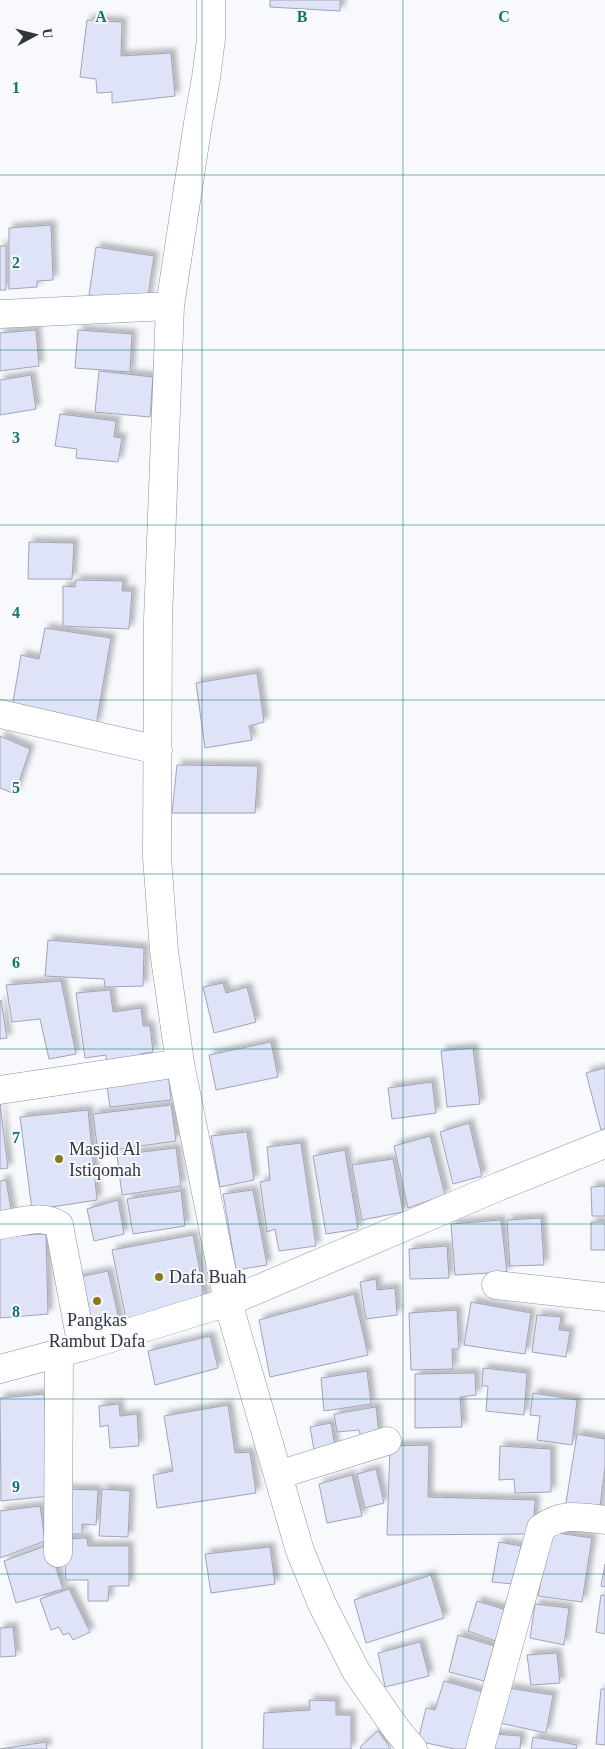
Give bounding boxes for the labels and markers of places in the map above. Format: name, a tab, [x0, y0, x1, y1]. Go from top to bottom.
place label: Masjid Al Istiqomah	[69, 1139, 141, 1180]
marker: Masjid Al Istiqomah	[53, 1153, 65, 1165]
place label: Dafa Buah	[169, 1267, 246, 1287]
marker: Dafa Buah	[153, 1271, 165, 1283]
marker: Pangkas Rambut Dafa	[91, 1295, 103, 1307]
place label: Pangkas Rambut Dafa	[49, 1310, 145, 1351]

